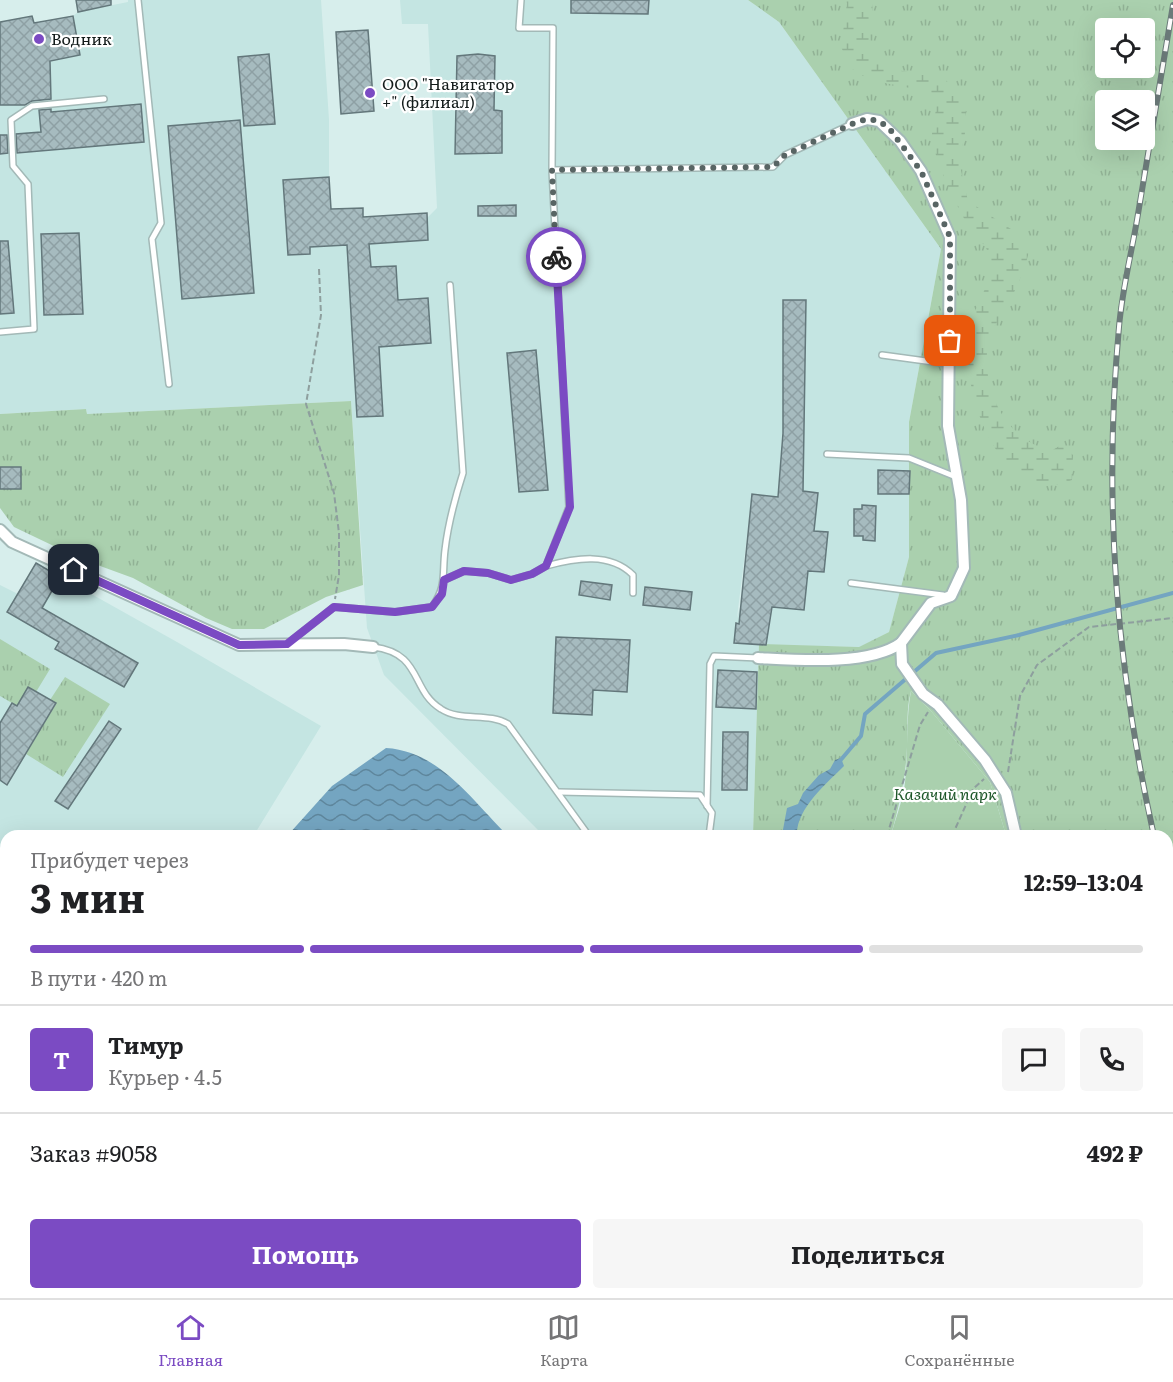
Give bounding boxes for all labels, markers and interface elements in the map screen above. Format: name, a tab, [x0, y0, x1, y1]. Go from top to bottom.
map controls	[1095, 18, 1155, 150]
button: locate	[1095, 18, 1155, 78]
place label: Водник	[51, 26, 112, 50]
marker: Водник	[32, 32, 46, 46]
place label: ООО "Навигатор +" (филиал)	[382, 71, 515, 113]
marker: ООО "Навигатор +" (филиал)	[363, 86, 377, 100]
button: layers	[1095, 90, 1155, 150]
courier	[526, 227, 586, 287]
icon: bike	[540, 241, 573, 274]
pin	[924, 315, 975, 366]
icon: bag	[933, 324, 966, 357]
pin	[48, 544, 99, 595]
icon: home	[57, 553, 90, 586]
park label: Казачий парк	[893, 781, 997, 805]
text: Прибудет через	[30, 844, 189, 874]
text: 12:59–13:04	[1024, 865, 1143, 898]
text: 3 мин	[30, 867, 145, 925]
text: В пути · 420 m	[30, 962, 167, 992]
text: Тимур	[108, 1028, 184, 1061]
button: chat	[1002, 1028, 1065, 1091]
button: phone	[1080, 1028, 1143, 1091]
text: Т	[53, 1043, 70, 1076]
text: Курьер · 4.5	[108, 1061, 222, 1091]
text: Заказ #9058	[30, 1136, 157, 1169]
text: 492 ₽	[1086, 1136, 1143, 1169]
button: Помощь	[30, 1219, 581, 1288]
button: Поделиться	[593, 1219, 1143, 1288]
tab: Главная	[158, 1311, 223, 1371]
tab: Карта	[540, 1311, 588, 1371]
tab: Сохранённые	[905, 1311, 1015, 1371]

